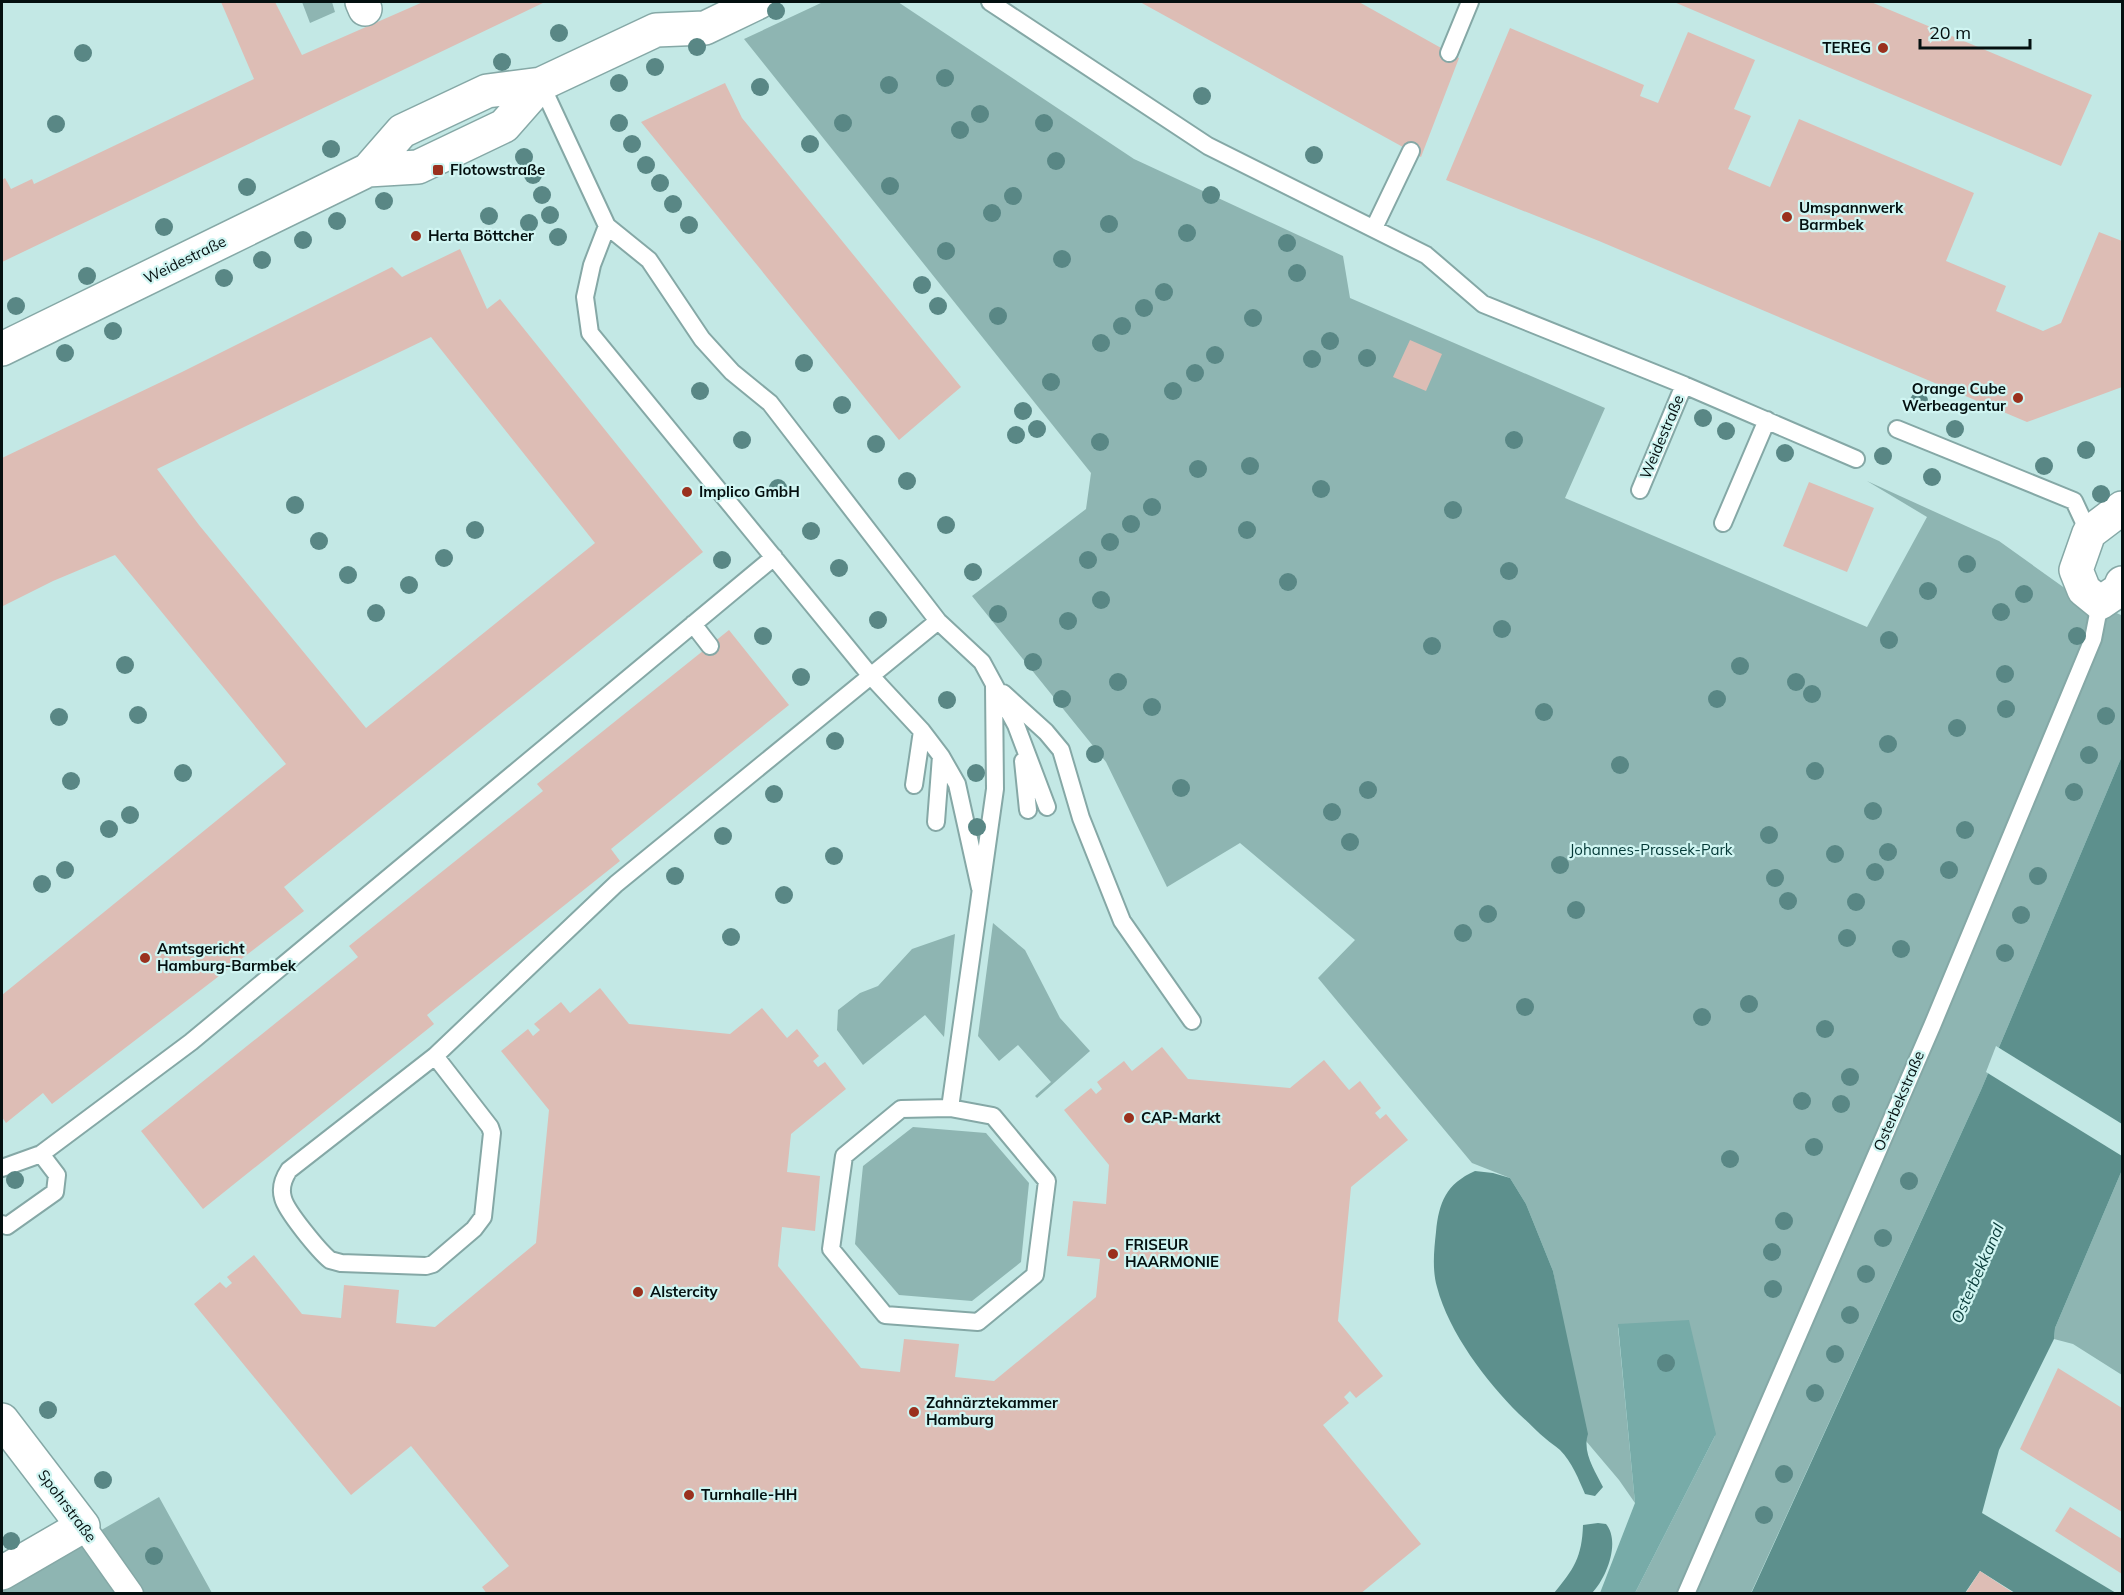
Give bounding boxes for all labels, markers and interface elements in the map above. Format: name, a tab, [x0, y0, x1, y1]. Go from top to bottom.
scale bar	[1920, 12, 2030, 50]
text: 20 m	[1929, 21, 1971, 44]
place label: TEREG	[1822, 38, 1871, 57]
marker: TEREG	[1876, 41, 1890, 55]
place label: Flotowstraße	[450, 160, 545, 179]
marker: Flotowstraße	[431, 163, 445, 177]
place label: Umspannwerk Barmbek	[1799, 198, 1904, 234]
marker: Umspannwerk Barmbek	[1780, 210, 1794, 224]
place label: Herta Böttcher	[428, 226, 534, 245]
marker: Herta Böttcher	[409, 229, 423, 243]
street label: Weidestraße	[140, 231, 229, 288]
place label: Orange Cube Werbeagentur	[1902, 379, 2006, 415]
marker: Orange Cube Werbeagentur	[2011, 391, 2025, 405]
street label: Weidestraße	[1635, 392, 1688, 482]
place label: Implico GmbH	[699, 482, 800, 501]
marker: Implico GmbH	[680, 485, 694, 499]
park label: Johannes-Prassek-Park	[1569, 840, 1733, 859]
place label: Amtsgericht Hamburg-Barmbek	[157, 939, 297, 975]
marker: Amtsgericht Hamburg-Barmbek	[138, 951, 152, 965]
street label: Osterbekstraße	[1869, 1048, 1928, 1154]
place label: CAP-Markt	[1141, 1108, 1221, 1127]
marker: CAP-Markt	[1122, 1111, 1136, 1125]
water label: Osterbekkanal	[1946, 1220, 2008, 1326]
place label: FRISEUR HAARMONIE	[1125, 1235, 1219, 1271]
marker: FRISEUR HAARMONIE	[1106, 1247, 1120, 1261]
place label: Alstercity	[650, 1282, 718, 1301]
marker: Alstercity	[631, 1285, 645, 1299]
place label: Zahnärztekammer Hamburg	[926, 1393, 1058, 1429]
marker: Zahnärztekammer Hamburg	[907, 1405, 921, 1419]
street label: Spohrstraße	[34, 1466, 101, 1546]
place label: Turnhalle-HH	[701, 1485, 797, 1504]
marker: Turnhalle-HH	[682, 1488, 696, 1502]

